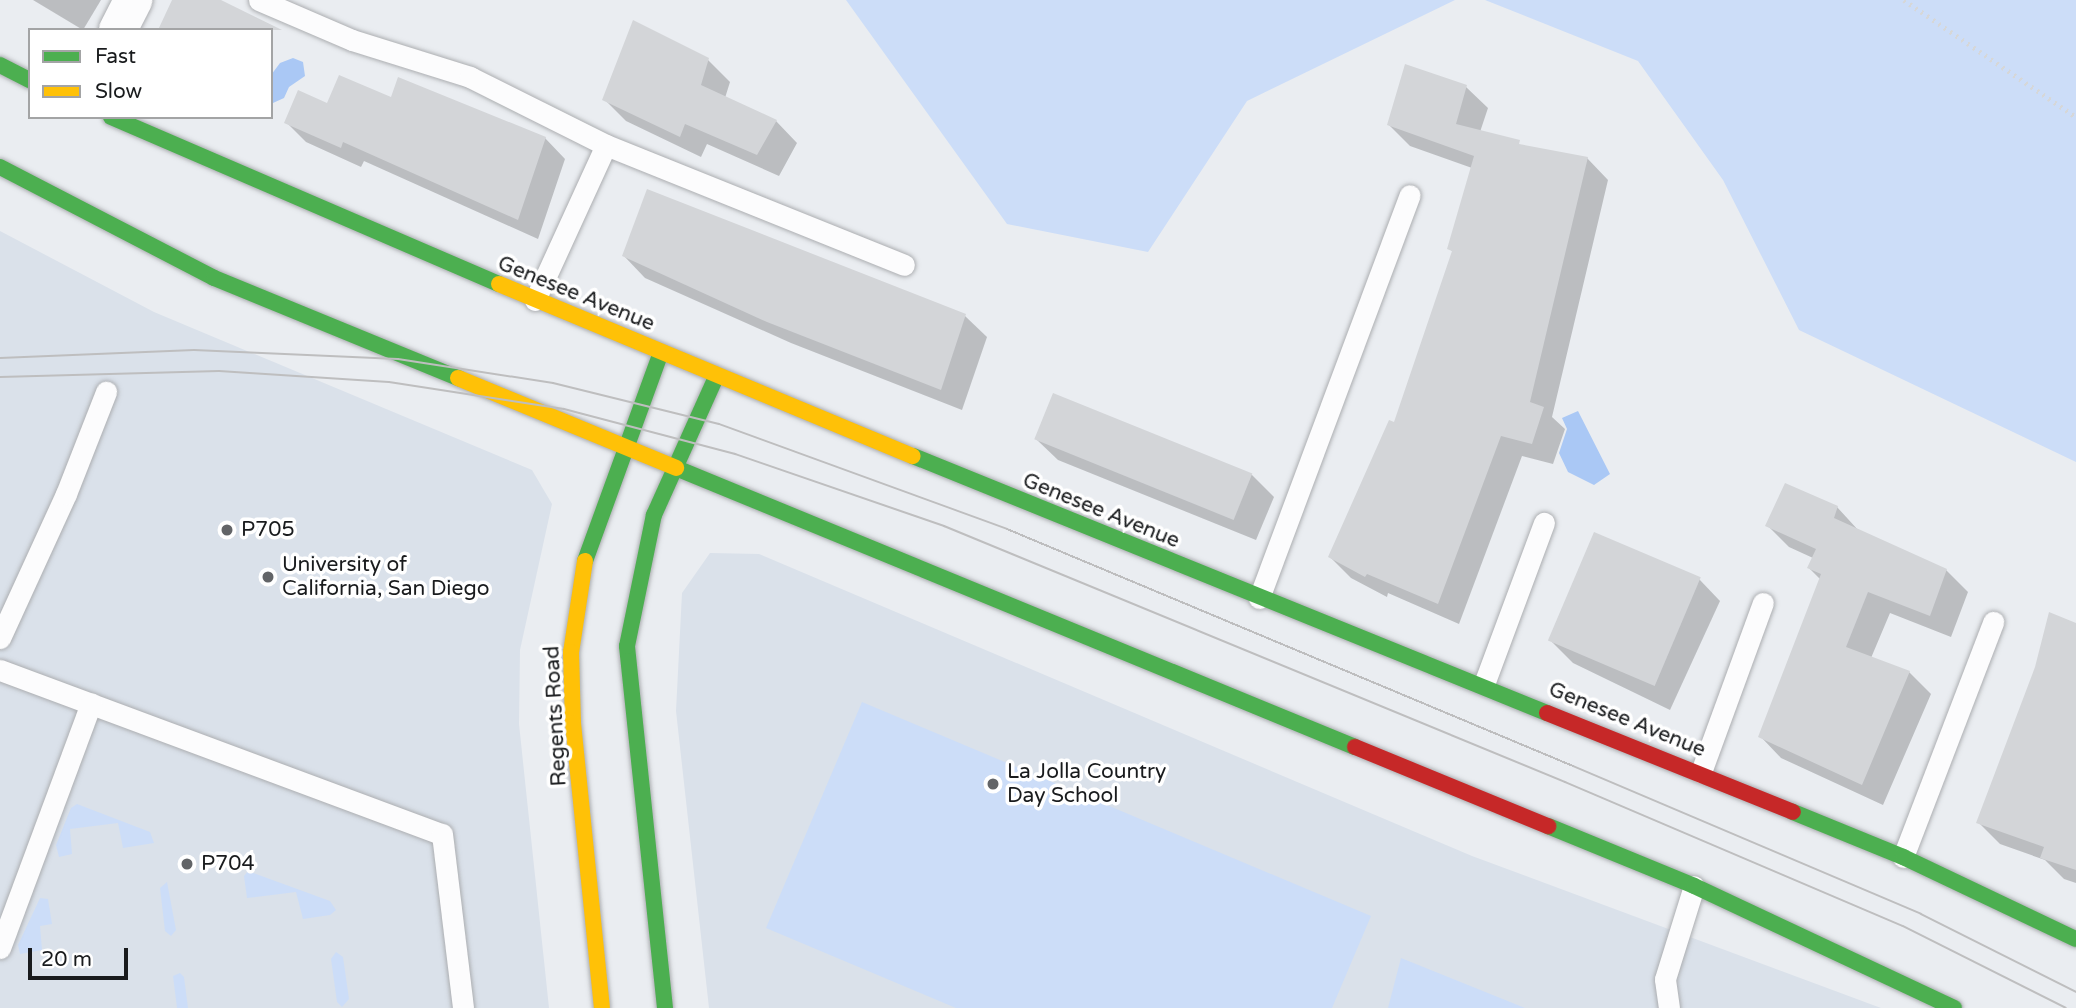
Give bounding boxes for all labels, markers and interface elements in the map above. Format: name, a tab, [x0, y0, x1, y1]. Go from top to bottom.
legend	[28, 28, 273, 119]
text: Fast	[95, 44, 136, 69]
text: Slow	[95, 79, 142, 104]
street label: Genesee Avenue	[494, 251, 658, 337]
street label: Genesee Avenue	[1019, 468, 1183, 554]
place label: P705	[241, 517, 295, 543]
marker: P705	[219, 522, 235, 538]
place label: University of California, San Diego	[282, 552, 490, 602]
marker: University of California, San Diego	[260, 569, 276, 585]
street label: Regents Road	[540, 645, 572, 787]
street label: Genesee Avenue	[1545, 677, 1709, 763]
place label: La Jolla Country Day School	[1007, 759, 1166, 809]
marker: La Jolla Country Day School	[985, 776, 1001, 792]
place label: P704	[201, 851, 255, 877]
marker: P704	[179, 856, 195, 872]
scale bar	[32, 934, 131, 978]
text: 20 m	[41, 947, 92, 972]

